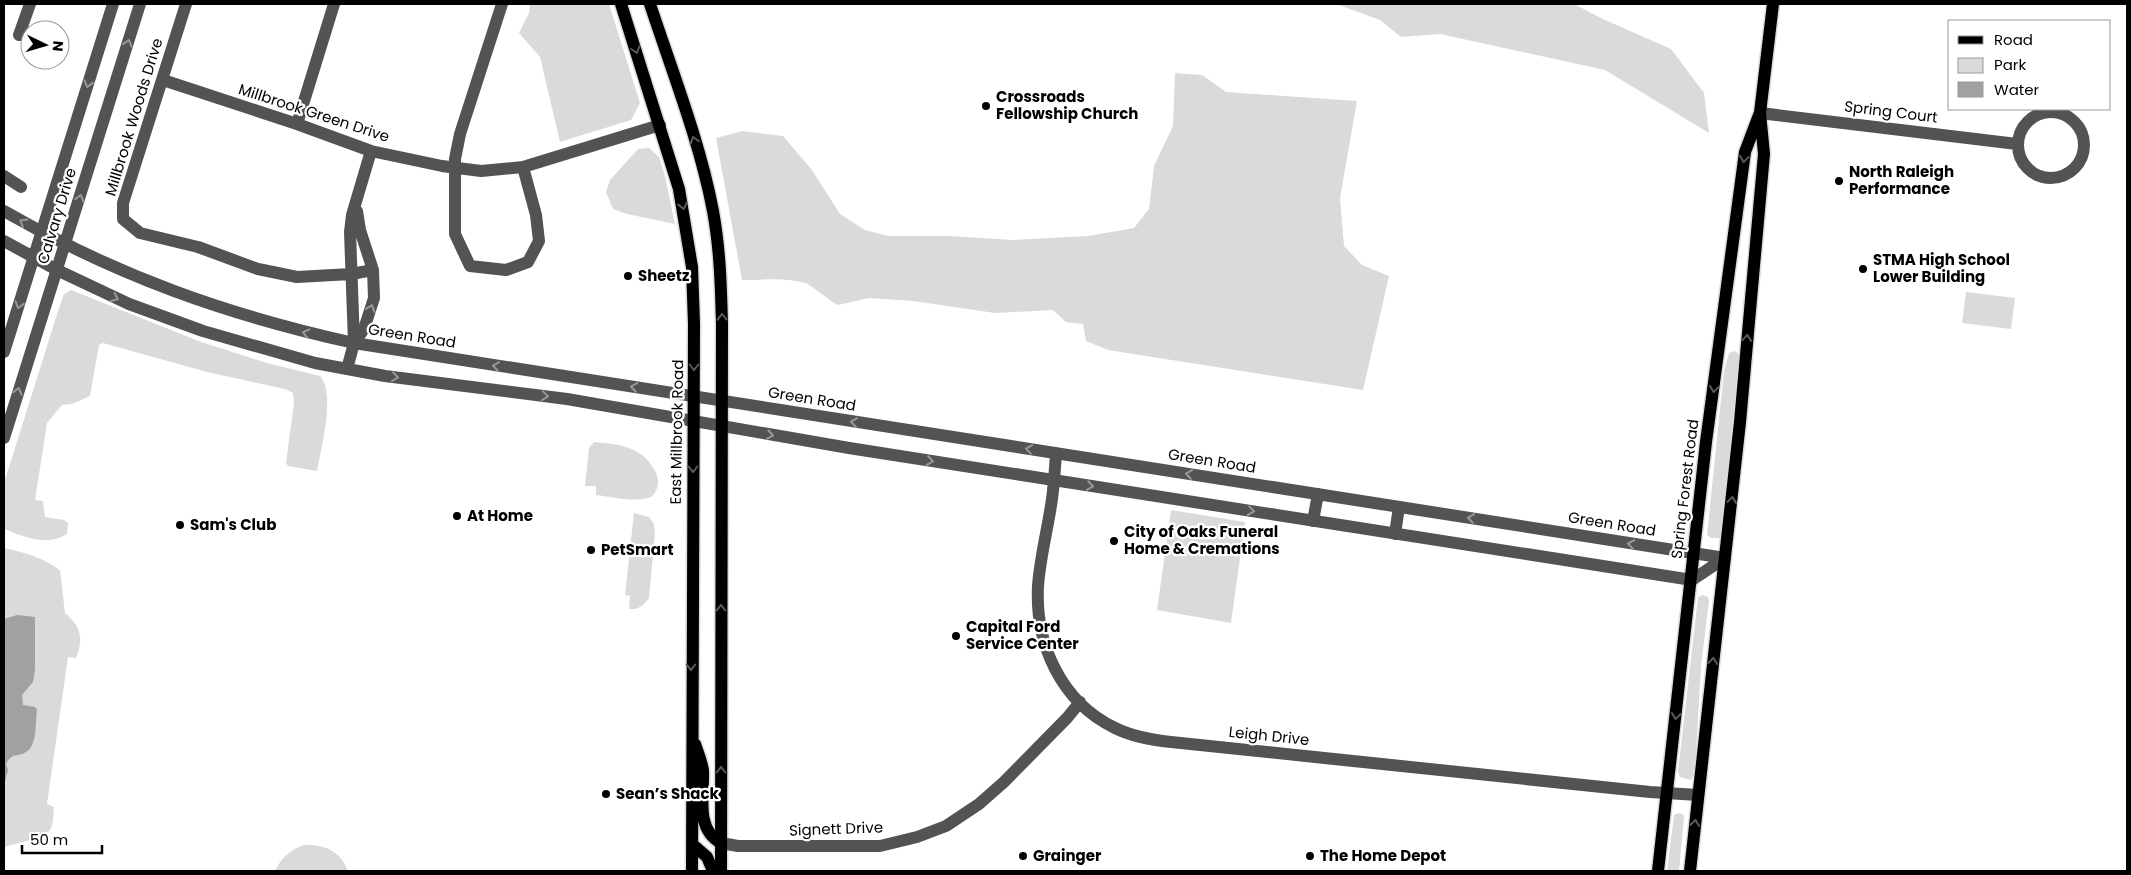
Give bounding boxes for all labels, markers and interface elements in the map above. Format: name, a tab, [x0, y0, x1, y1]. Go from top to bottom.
north arrow	[20, 20, 70, 70]
legend	[1948, 20, 2111, 110]
text: Road	[1994, 29, 2033, 50]
street label: Millbrook Woods Drive	[99, 35, 168, 198]
one-way arrow	[123, 39, 133, 47]
text: N	[48, 40, 68, 52]
one-way arrow	[630, 46, 640, 54]
text: Park	[1994, 54, 2026, 75]
street label: Millbrook Green Drive	[236, 78, 392, 147]
one-way arrow	[84, 79, 94, 87]
text: Water	[1994, 79, 2040, 100]
place label: Crossroads Fellowship Church	[996, 86, 1138, 124]
street label: Spring Court	[1843, 95, 1939, 128]
marker: Crossroads Fellowship Church	[980, 100, 992, 112]
one-way arrow	[690, 136, 700, 145]
one-way arrow	[1740, 154, 1750, 163]
place label: North Raleigh Performance	[1849, 161, 1954, 199]
street label: Calvary Drive	[32, 165, 81, 267]
marker: North Raleigh Performance	[1833, 175, 1845, 187]
one-way arrow	[74, 194, 84, 202]
one-way arrow	[677, 201, 688, 210]
one-way arrow	[19, 219, 28, 229]
place label: STMA High School Lower Building	[1873, 249, 2010, 287]
marker: STMA High School Lower Building	[1857, 263, 1869, 275]
place label: Sheetz	[638, 265, 689, 286]
marker: Sheetz	[622, 270, 634, 282]
one-way arrow	[110, 291, 119, 301]
one-way arrow	[14, 300, 24, 308]
one-way arrow	[365, 304, 375, 313]
one-way arrow	[717, 313, 727, 320]
street label: Green Road	[367, 318, 457, 353]
one-way arrow	[302, 328, 311, 339]
one-way arrow	[1742, 334, 1753, 342]
street label: East Millbrook Road	[665, 359, 688, 505]
one-way arrow	[491, 361, 500, 371]
one-way arrow	[689, 364, 699, 372]
one-way arrow	[392, 371, 400, 382]
street label: Green Road	[767, 381, 857, 416]
one-way arrow	[630, 383, 639, 393]
one-way arrow	[1709, 385, 1719, 394]
one-way arrow	[13, 388, 23, 396]
one-way arrow	[541, 390, 549, 401]
one-way arrow	[850, 417, 858, 427]
street label: Spring Forest Road	[1666, 418, 1703, 560]
one-way arrow	[765, 429, 774, 439]
street label: Green Road	[1167, 443, 1257, 478]
one-way arrow	[1024, 445, 1033, 455]
one-way arrow	[926, 455, 934, 466]
one-way arrow	[688, 466, 698, 474]
one-way arrow	[1185, 469, 1193, 480]
one-way arrow	[1086, 481, 1095, 491]
one-way arrow	[1726, 496, 1737, 504]
place label: At Home	[467, 505, 533, 526]
one-way arrow	[1247, 506, 1255, 516]
street label: Green Road	[1567, 506, 1657, 541]
marker: At Home	[451, 510, 463, 522]
place label: Sam's Club	[190, 514, 276, 535]
one-way arrow	[1466, 514, 1475, 524]
marker: Sam's Club	[174, 519, 186, 531]
place label: City of Oaks Funeral Home & Cremations	[1124, 521, 1280, 559]
marker: City of Oaks Funeral Home & Cremations	[1108, 535, 1120, 547]
place label: PetSmart	[601, 539, 674, 560]
one-way arrow	[1627, 539, 1636, 549]
marker: PetSmart	[585, 544, 597, 556]
one-way arrow	[716, 603, 726, 611]
place label: Capital Ford Service Center	[966, 616, 1079, 654]
marker: Capital Ford Service Center	[950, 630, 962, 642]
one-way arrow	[1707, 657, 1718, 665]
one-way arrow	[686, 664, 696, 671]
one-way arrow	[1671, 712, 1682, 720]
street label: Leigh Drive	[1228, 721, 1310, 750]
one-way arrow	[716, 766, 726, 774]
place label: Sean’s Shack	[616, 783, 720, 804]
marker: Sean’s Shack	[600, 788, 612, 800]
street label: Signett Drive	[789, 816, 883, 841]
one-way arrow	[1689, 819, 1700, 827]
scale bar	[22, 822, 102, 854]
text: 50 m	[30, 829, 68, 850]
place label: Grainger	[1033, 845, 1102, 866]
place label: The Home Depot	[1320, 845, 1446, 866]
marker: Grainger	[1017, 850, 1029, 862]
marker: The Home Depot	[1304, 850, 1316, 862]

